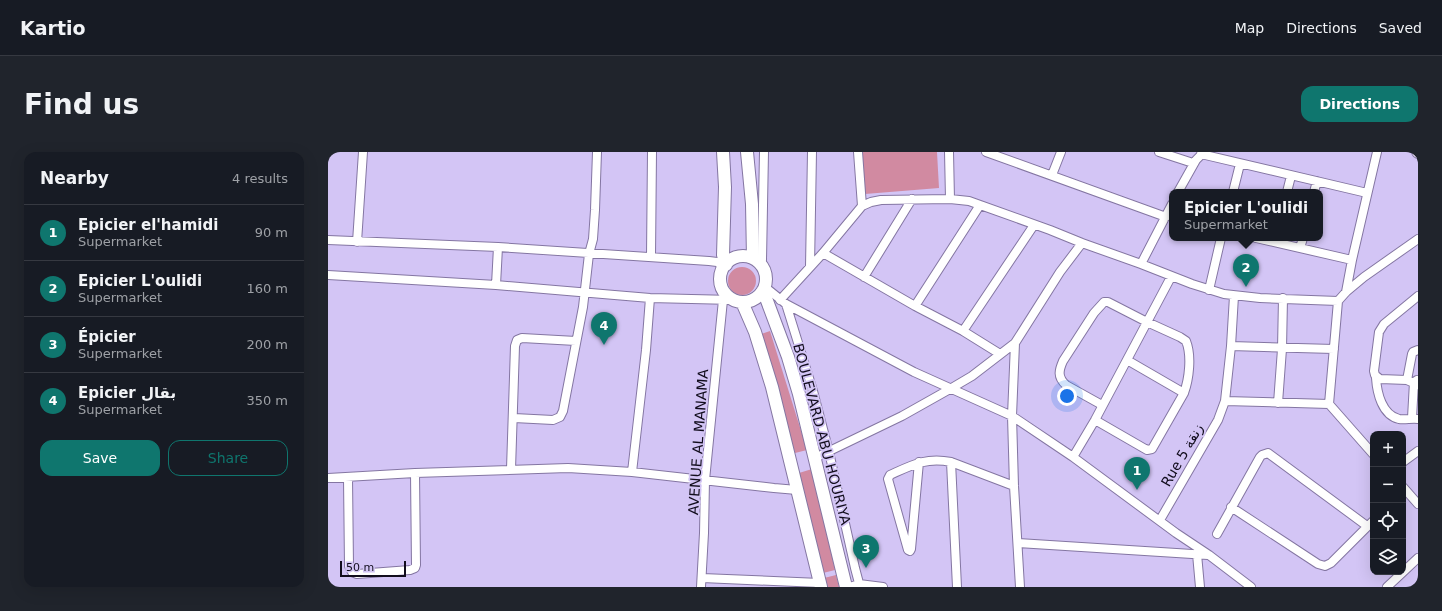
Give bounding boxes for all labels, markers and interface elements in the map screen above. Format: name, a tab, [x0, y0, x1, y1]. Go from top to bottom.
text: Kartio	[20, 17, 86, 39]
text: Map	[1235, 20, 1264, 36]
text: Directions	[1286, 20, 1357, 36]
text: Saved	[1379, 20, 1422, 36]
button: Directions	[1301, 86, 1418, 122]
text: Find us	[24, 88, 139, 121]
text: Nearby	[40, 168, 109, 188]
text: 4 results	[232, 171, 288, 186]
popup	[1169, 189, 1323, 241]
text: Epicier L'oulidi	[1184, 199, 1308, 217]
text: Epicier el'hamidi	[78, 216, 218, 234]
text: Supermarket	[1184, 217, 1268, 232]
text: 1	[48, 225, 58, 240]
text: 90 m	[255, 225, 288, 240]
text: Supermarket	[78, 234, 162, 249]
pin: 2	[1233, 254, 1259, 287]
text: Epicier L'oulidi	[78, 272, 202, 290]
text: 2	[48, 281, 58, 296]
text: 160 m	[246, 281, 288, 296]
text: Supermarket	[78, 290, 162, 305]
pin: 4	[591, 312, 617, 345]
text: Épicier	[78, 328, 136, 346]
text: 3	[48, 337, 58, 352]
text: 200 m	[246, 337, 288, 352]
street label: BOULEVARD ABU HOURIYA	[790, 342, 854, 527]
text: Supermarket	[78, 346, 162, 361]
street label: AVENUE AL MANAMA	[685, 368, 711, 516]
text: Epicier بقال	[78, 384, 176, 402]
your location	[1057, 386, 1077, 406]
text: 4	[48, 393, 58, 408]
text: 350 m	[246, 393, 288, 408]
text: Supermarket	[78, 402, 162, 417]
street label: Rue 5 زنقة	[1158, 421, 1207, 490]
map controls	[1370, 431, 1406, 575]
button: +	[1370, 431, 1406, 467]
button: Save	[40, 440, 160, 476]
button: Share	[168, 440, 288, 476]
pin: 1	[1124, 457, 1150, 490]
button: −	[1370, 467, 1406, 503]
button: locate	[1370, 503, 1406, 539]
pin: 3	[853, 535, 879, 568]
button: layers	[1370, 539, 1406, 575]
scale bar	[340, 559, 406, 578]
text: 50 m	[346, 561, 374, 574]

